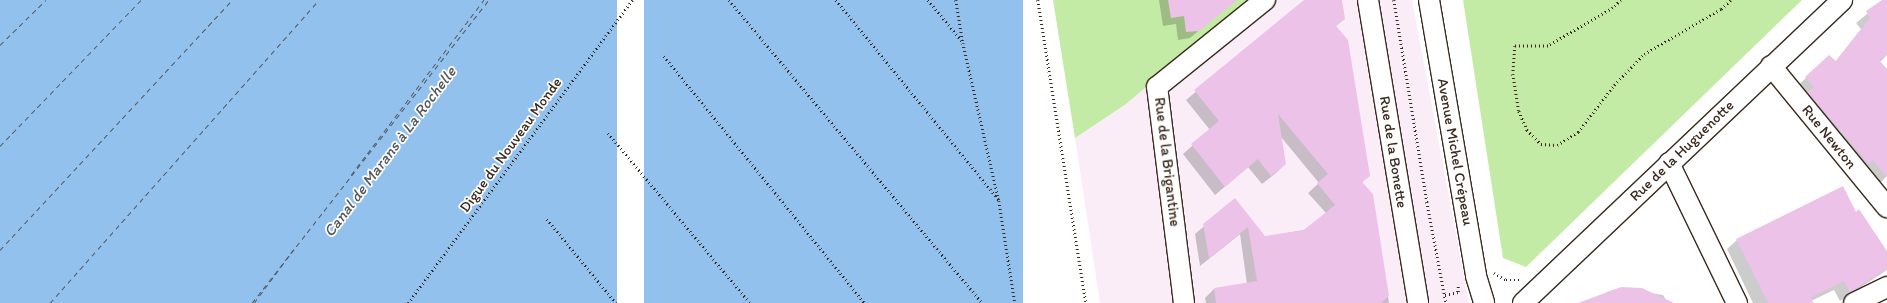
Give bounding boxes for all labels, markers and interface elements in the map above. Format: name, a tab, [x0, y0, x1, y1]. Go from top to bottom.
water label: Canal de Marans à La Rochelle	[320, 63, 460, 241]
street label: Digue du Nouveau Monde	[456, 74, 566, 216]
street label: Avenue Michel Crépeau	[1433, 77, 1477, 227]
street label: Rue de la Bonette	[1375, 95, 1411, 209]
street label: Rue de la Brigantine	[1150, 97, 1184, 227]
street label: Rue de la Huguenotte	[1626, 97, 1738, 205]
street label: Rue Newton	[1798, 101, 1860, 173]

